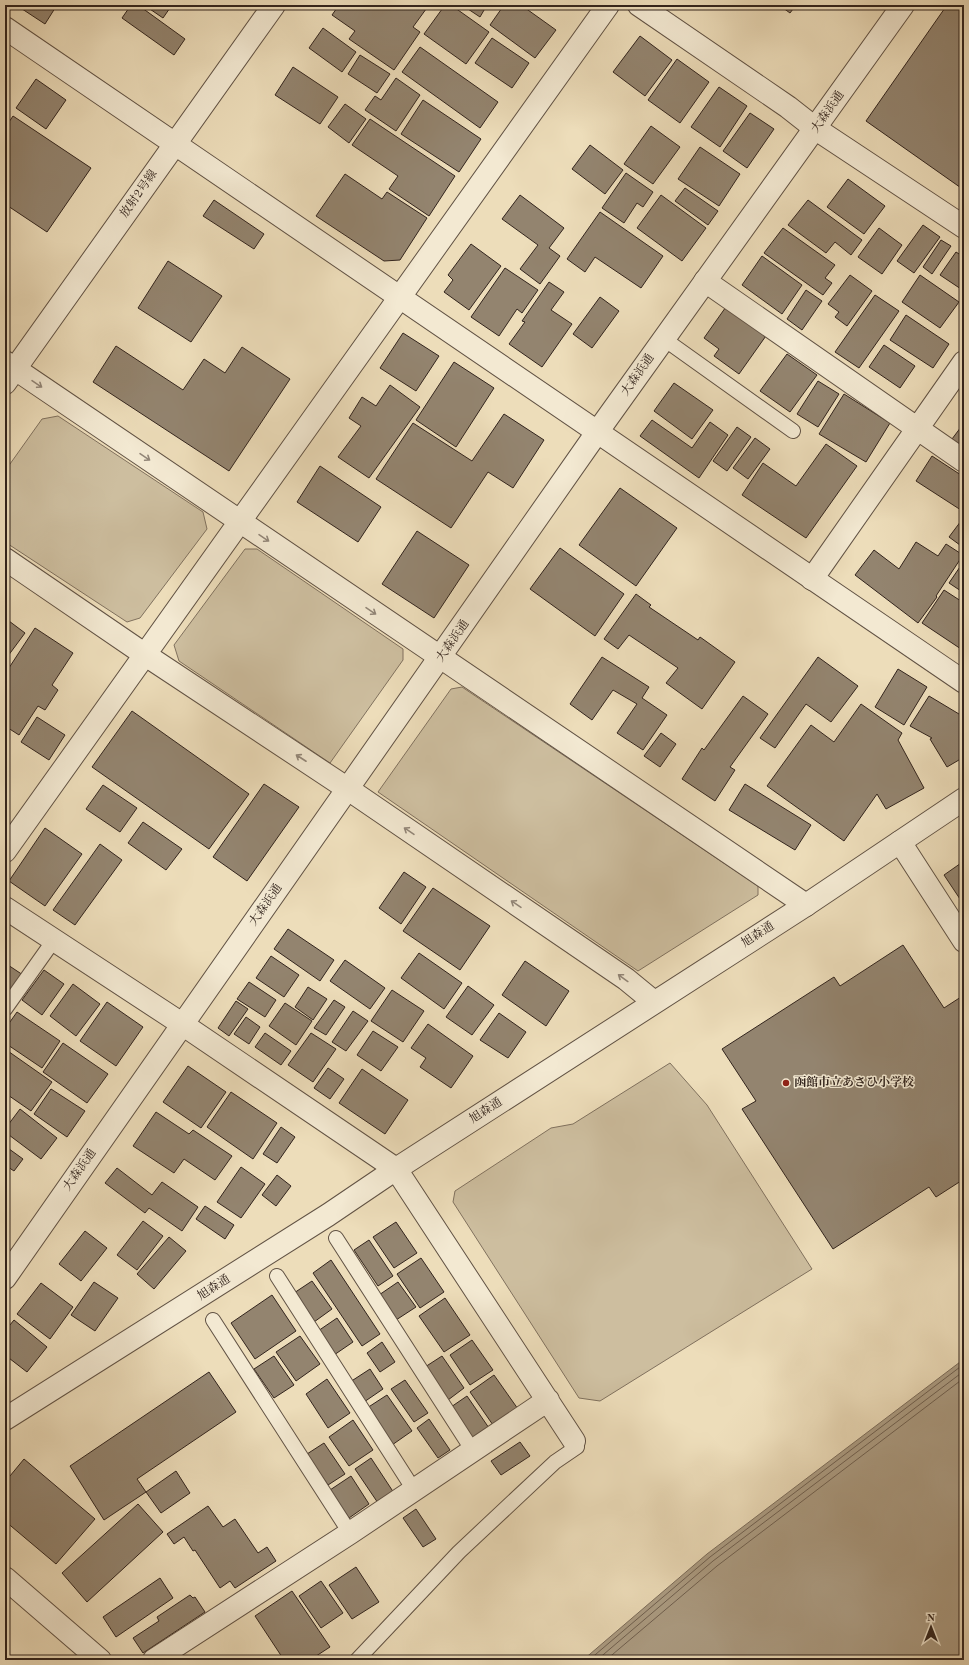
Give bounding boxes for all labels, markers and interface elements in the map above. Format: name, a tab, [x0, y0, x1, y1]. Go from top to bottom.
street label: 大森浜通	[808, 88, 847, 135]
street label: 放射2号線	[117, 167, 160, 220]
street label: 大森浜通	[618, 351, 657, 398]
one-way arrow	[32, 380, 43, 388]
one-way arrow	[139, 453, 150, 461]
one-way arrow	[258, 534, 269, 542]
one-way arrow	[366, 607, 377, 615]
street label: 大森浜通	[433, 617, 472, 664]
one-way arrow	[296, 754, 307, 762]
one-way arrow	[403, 826, 415, 834]
street label: 大森浜通	[246, 881, 285, 928]
one-way arrow	[511, 900, 522, 908]
street label: 旭森通	[739, 918, 776, 950]
one-way arrow	[618, 974, 629, 982]
place label: 函館市立あさひ小学校	[794, 1075, 914, 1089]
marker: 函館市立あさひ小学校	[781, 1078, 791, 1088]
street label: 旭森通	[467, 1094, 504, 1126]
street label: 大森浜通	[60, 1146, 99, 1193]
street label: 旭森通	[195, 1271, 232, 1303]
north arrow	[911, 1607, 951, 1647]
text: N	[927, 1613, 936, 1624]

